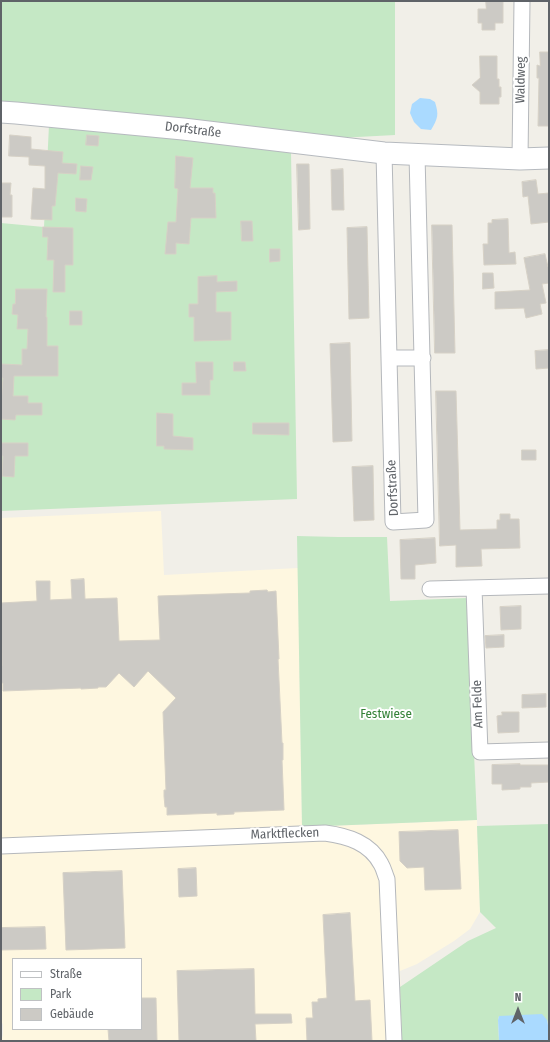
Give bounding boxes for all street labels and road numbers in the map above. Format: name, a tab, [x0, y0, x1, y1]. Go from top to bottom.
street label: Waldweg	[513, 56, 529, 104]
street label: Dorfstraße	[164, 119, 222, 141]
street label: Dorfstraße	[384, 459, 402, 517]
street label: Am Felde	[469, 680, 487, 728]
street label: Marktflecken	[250, 825, 320, 843]

